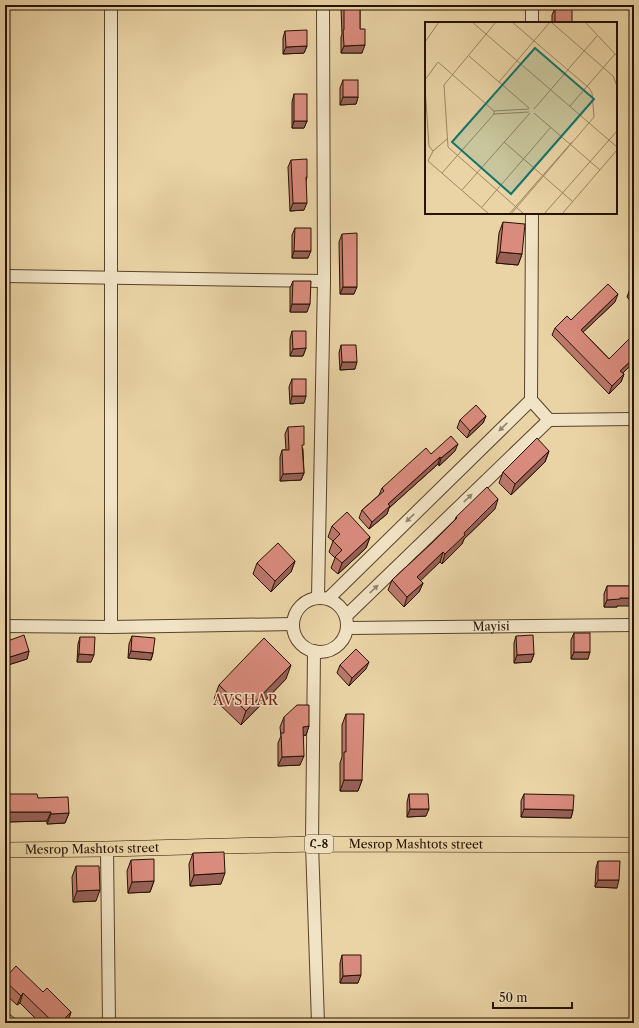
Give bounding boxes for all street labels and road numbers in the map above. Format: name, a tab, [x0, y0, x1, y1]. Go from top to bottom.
street label: Mayisi	[472, 618, 510, 634]
road number: Հ-8	[305, 835, 333, 853]
street label: Mesrop Mashtots street	[349, 836, 484, 852]
street label: Mesrop Mashtots street	[25, 840, 160, 857]

